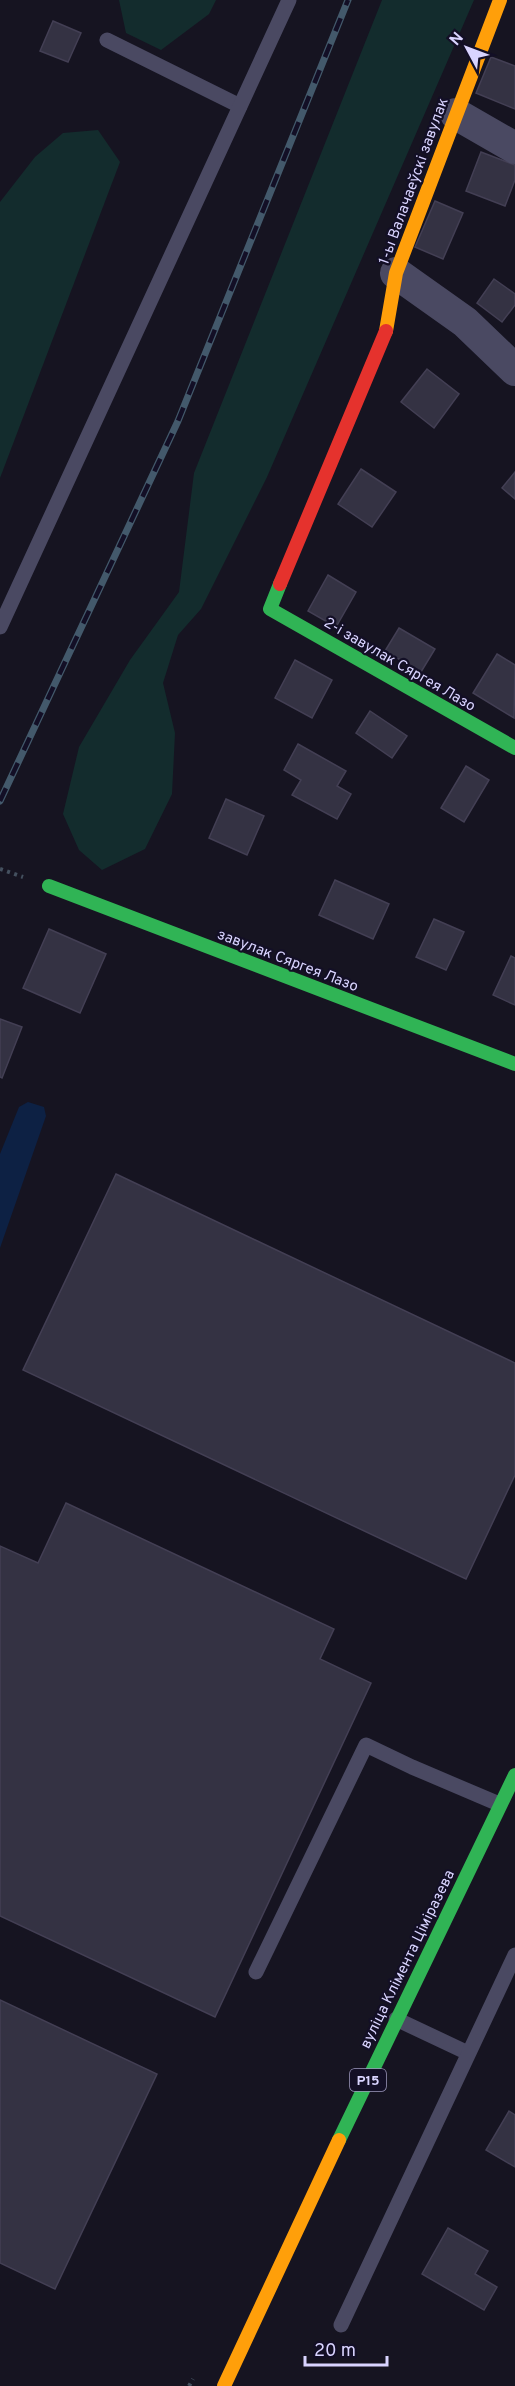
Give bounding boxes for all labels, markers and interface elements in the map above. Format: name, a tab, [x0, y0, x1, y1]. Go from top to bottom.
north arrow	[437, 18, 497, 78]
text: N	[446, 29, 469, 50]
street label: 1-ы Валачаеўскі завулак	[375, 95, 453, 268]
street label: 2-і завулак Сяргея Лазо	[320, 614, 479, 717]
street label: завулак Сяргея Лазо	[214, 926, 361, 997]
street label: вуліца Клімента Ціміразева	[357, 1867, 460, 2052]
road number: Р15	[350, 2069, 386, 2091]
scale bar	[305, 2329, 388, 2367]
text: 20 m	[314, 2340, 356, 2363]

